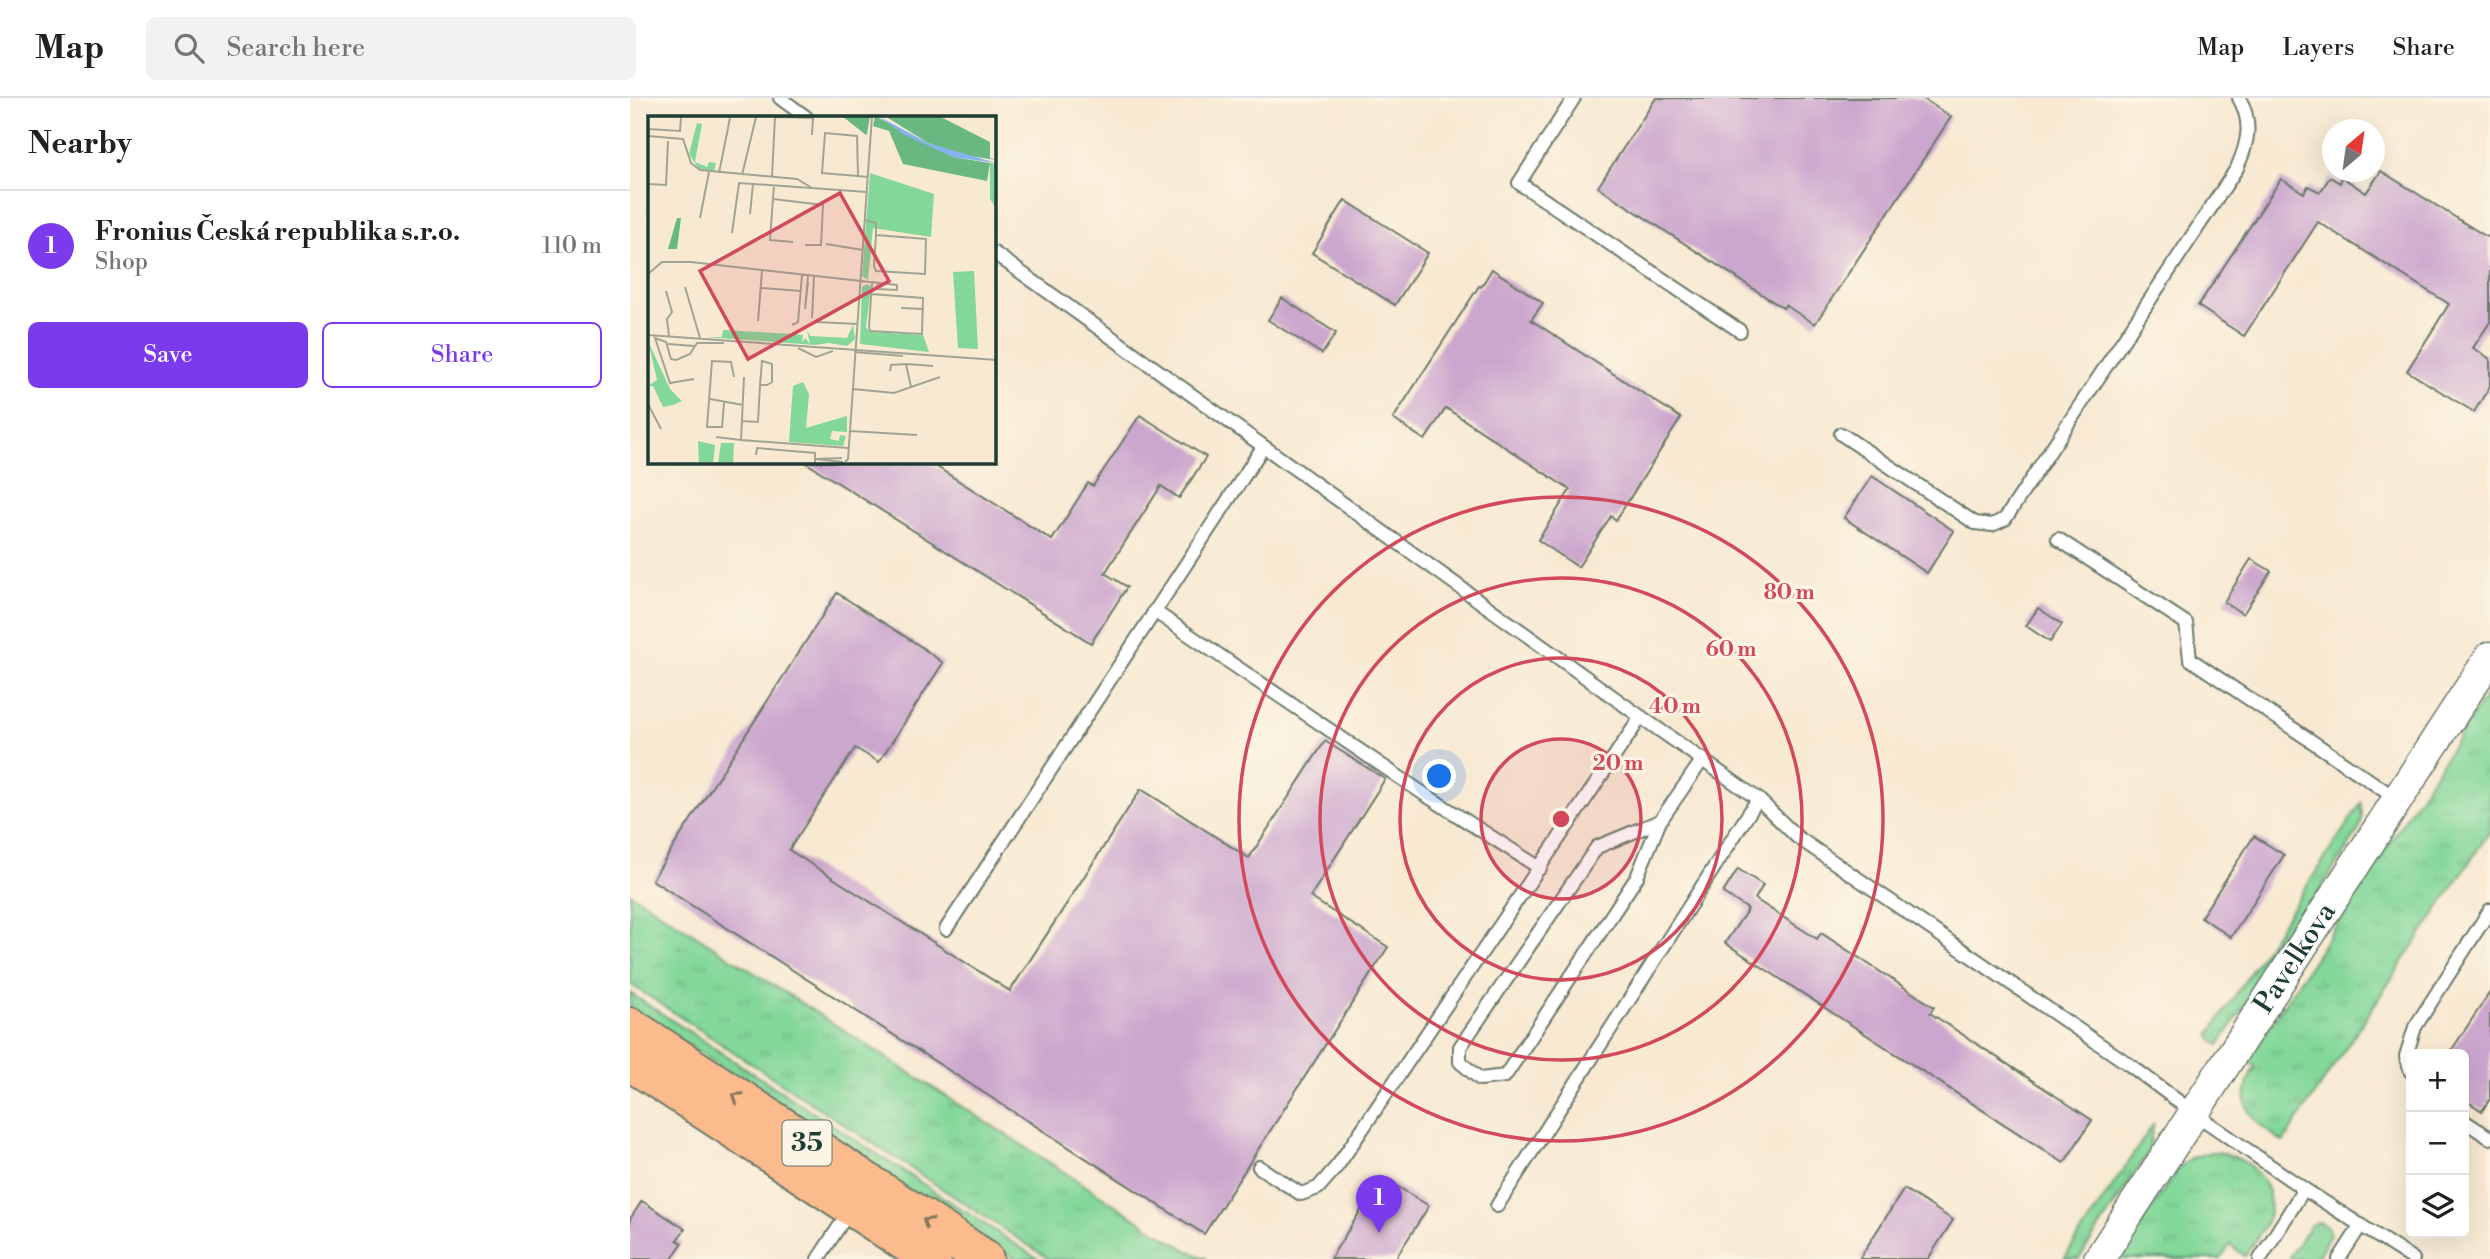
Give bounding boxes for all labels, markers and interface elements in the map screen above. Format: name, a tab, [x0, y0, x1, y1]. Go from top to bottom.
search box	[146, 17, 636, 80]
text: Map	[35, 28, 104, 69]
icon: search	[170, 29, 208, 67]
text: Search here	[226, 32, 365, 64]
text: Map	[2197, 33, 2244, 63]
text: Layers	[2282, 33, 2354, 63]
text: Share	[2392, 33, 2455, 63]
inset map	[648, 116, 996, 464]
north arrow	[2322, 119, 2385, 182]
text: Nearby	[28, 125, 132, 163]
text: Fronius Česká republika s.r.o.	[95, 216, 460, 248]
text: 1	[45, 232, 57, 260]
text: 110 m	[542, 232, 602, 260]
text: Shop	[95, 248, 148, 276]
button: Save	[28, 322, 308, 388]
button: Share	[322, 322, 602, 388]
text: 80 m	[1763, 580, 1815, 606]
text: 60 m	[1706, 637, 1756, 663]
text: 40 m	[1649, 694, 1701, 720]
text: 20 m	[1593, 751, 1643, 777]
your location	[1422, 759, 1456, 793]
centre of rings	[1549, 807, 1573, 831]
street label: Pavelkova	[2246, 895, 2344, 1020]
map controls	[2406, 1049, 2469, 1238]
button: +	[2406, 1049, 2469, 1112]
one-way arrow	[732, 1093, 745, 1106]
button: −	[2406, 1112, 2469, 1175]
road number: 35	[782, 1120, 832, 1166]
pin: 1	[1356, 1175, 1402, 1233]
button: layers	[2406, 1175, 2469, 1238]
one-way arrow	[922, 1217, 935, 1230]

